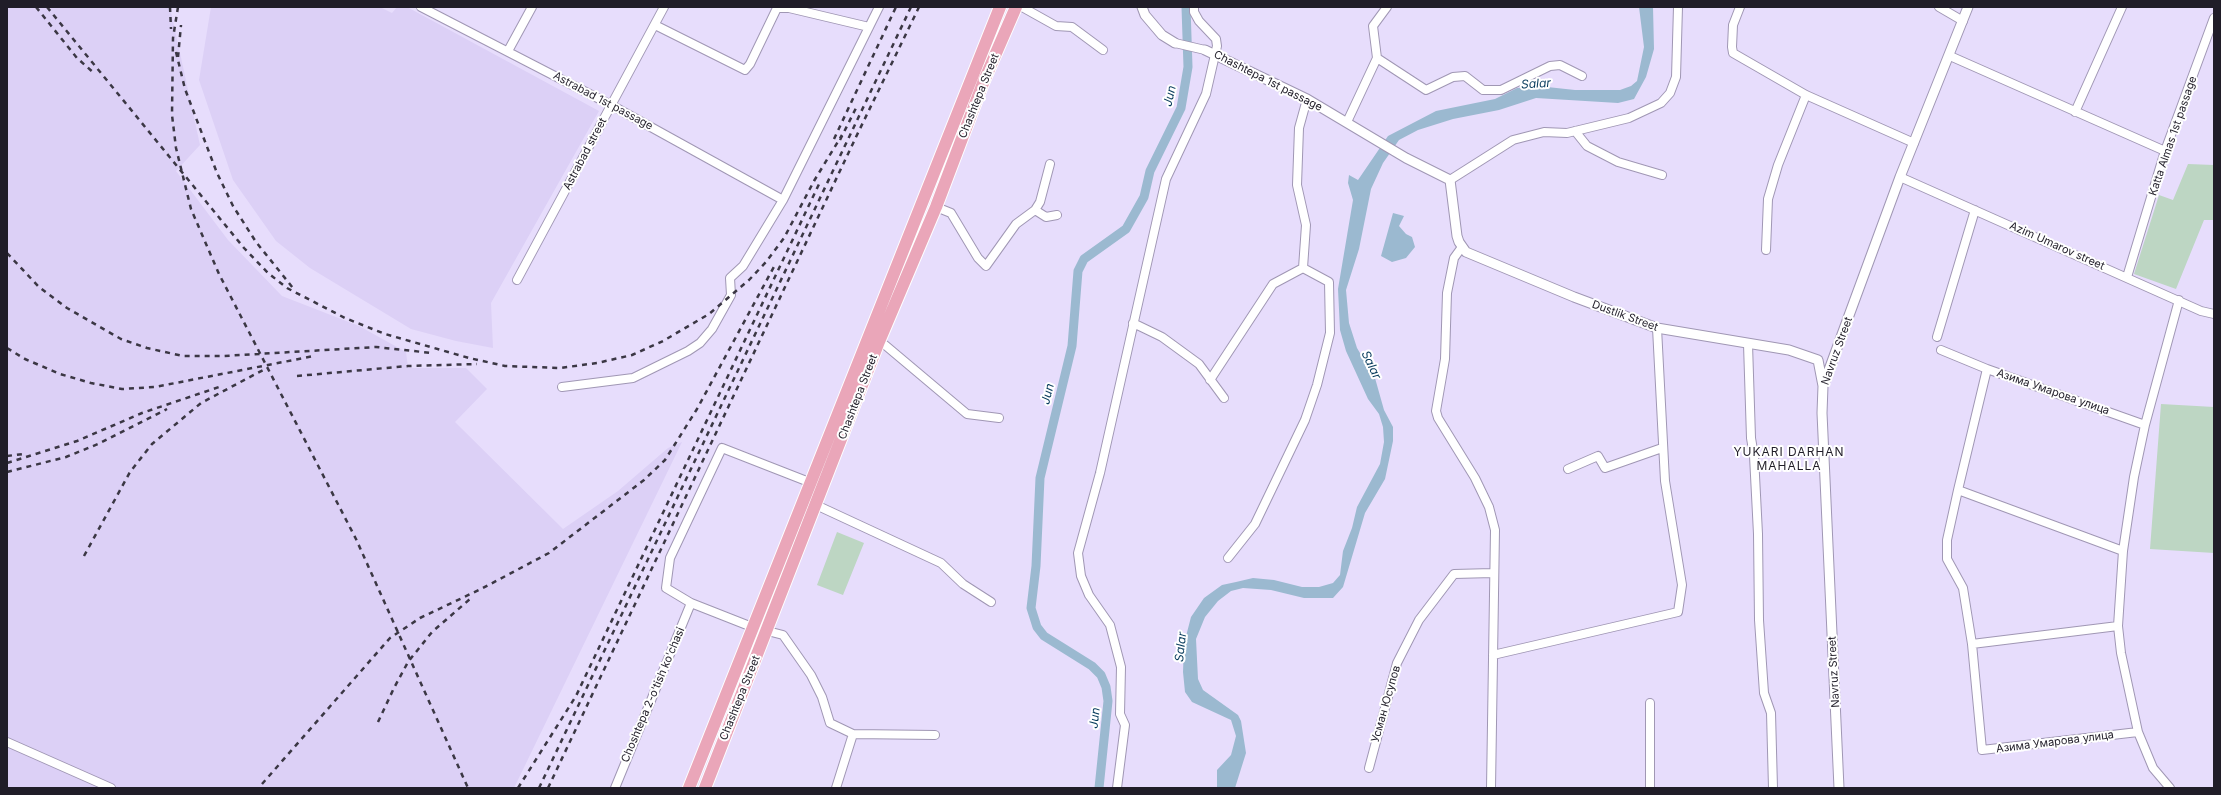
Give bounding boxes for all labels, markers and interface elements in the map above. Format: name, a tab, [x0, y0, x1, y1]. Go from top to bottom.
street label: Chashtepa 1st passage	[1212, 48, 1324, 114]
street label: Chashtepa Street	[956, 52, 1002, 140]
street label: Astrabad 1st passage	[551, 69, 655, 133]
street label: Katta Almas 1st passage	[2146, 74, 2200, 198]
water label: Salar	[1521, 76, 1551, 92]
water label: Jun	[1161, 84, 1179, 108]
street label: Astrabad street	[560, 116, 610, 192]
street label: Azim Umarov street	[2008, 219, 2106, 273]
street label: Dustlik Street	[1590, 298, 1660, 334]
street label: Navruz Street	[1819, 315, 1855, 387]
water label: Salar	[1358, 348, 1384, 382]
street label: Chashtepa Street	[836, 353, 880, 441]
street label: Азима Умарова улица	[1995, 366, 2111, 418]
water label: Jun	[1038, 382, 1058, 406]
district label: YUKARI DARHAN MAHALLA	[1733, 445, 1845, 473]
street label: Choshtepa 2-o'tish ko'chasi	[619, 625, 687, 765]
water label: Salar	[1172, 631, 1190, 663]
street label: Navruz Street	[1826, 636, 1842, 708]
street label: Chashtepa Street	[717, 654, 763, 742]
street label: Усман Юсупов	[1369, 664, 1403, 744]
water label: Jun	[1087, 707, 1103, 729]
street label: Азима Умарова улица	[1995, 728, 2115, 756]

